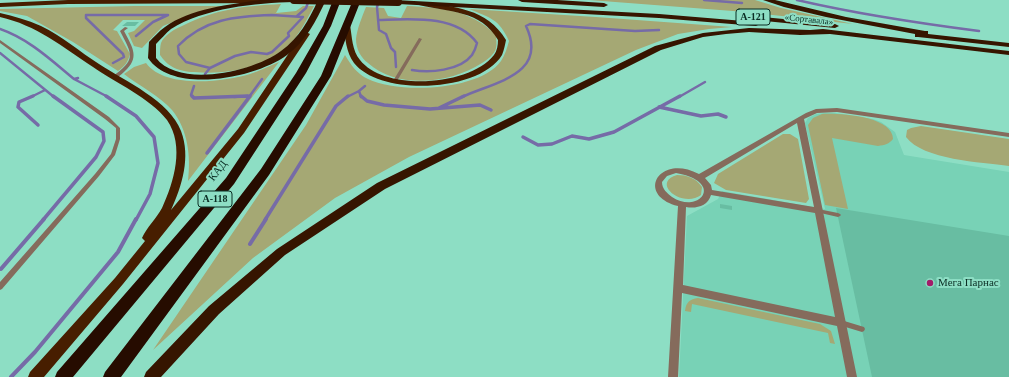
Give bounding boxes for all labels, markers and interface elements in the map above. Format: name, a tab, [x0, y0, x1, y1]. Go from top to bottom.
road number: А-121	[736, 9, 770, 25]
street label: «Сортавала»	[784, 12, 834, 28]
street label: КАД	[206, 158, 230, 184]
road number: А-118	[198, 191, 232, 207]
place label: Мега Парнас	[938, 276, 999, 290]
marker: Мега Парнас	[925, 278, 935, 288]

